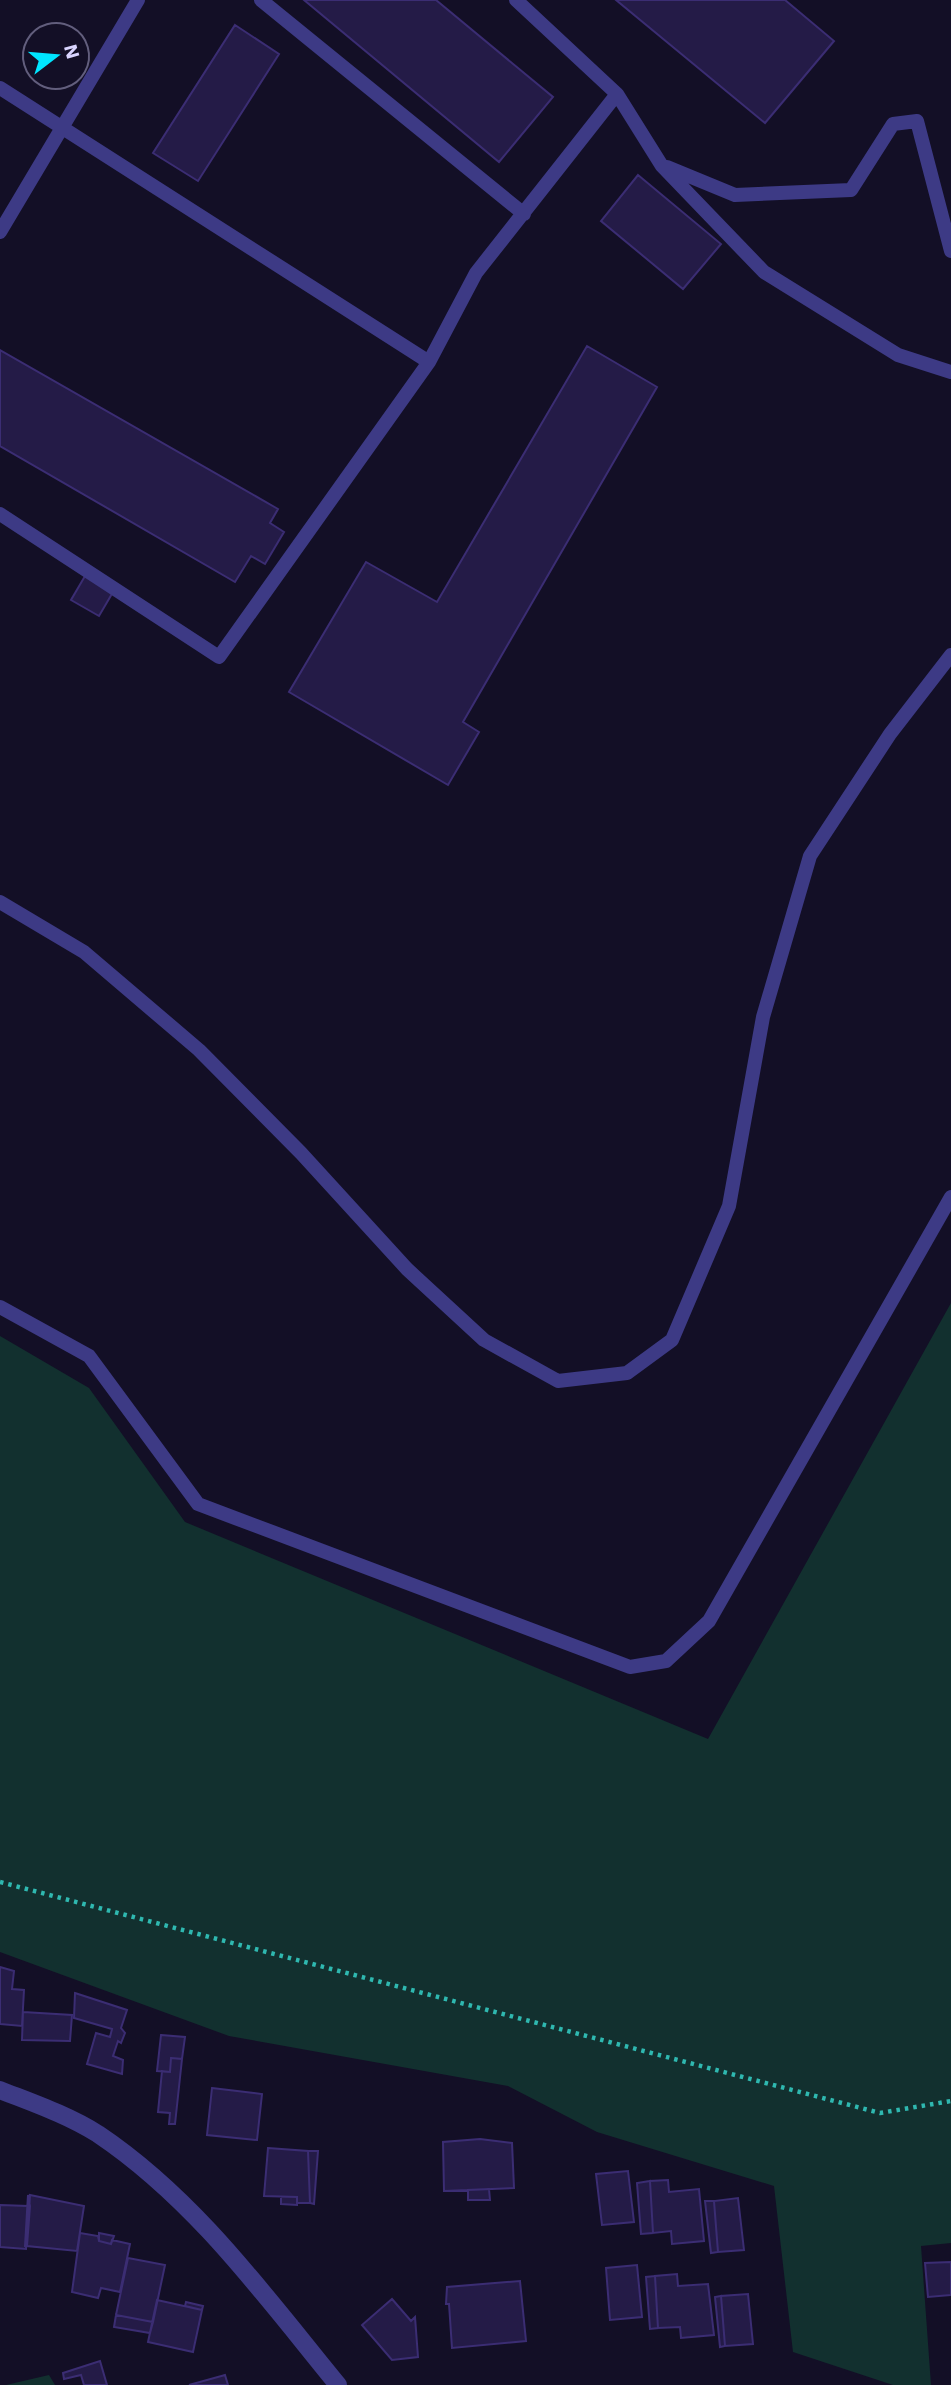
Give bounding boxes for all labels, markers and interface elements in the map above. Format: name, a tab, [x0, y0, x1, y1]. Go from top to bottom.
north arrow	[21, 21, 91, 91]
text: N	[59, 42, 85, 61]

